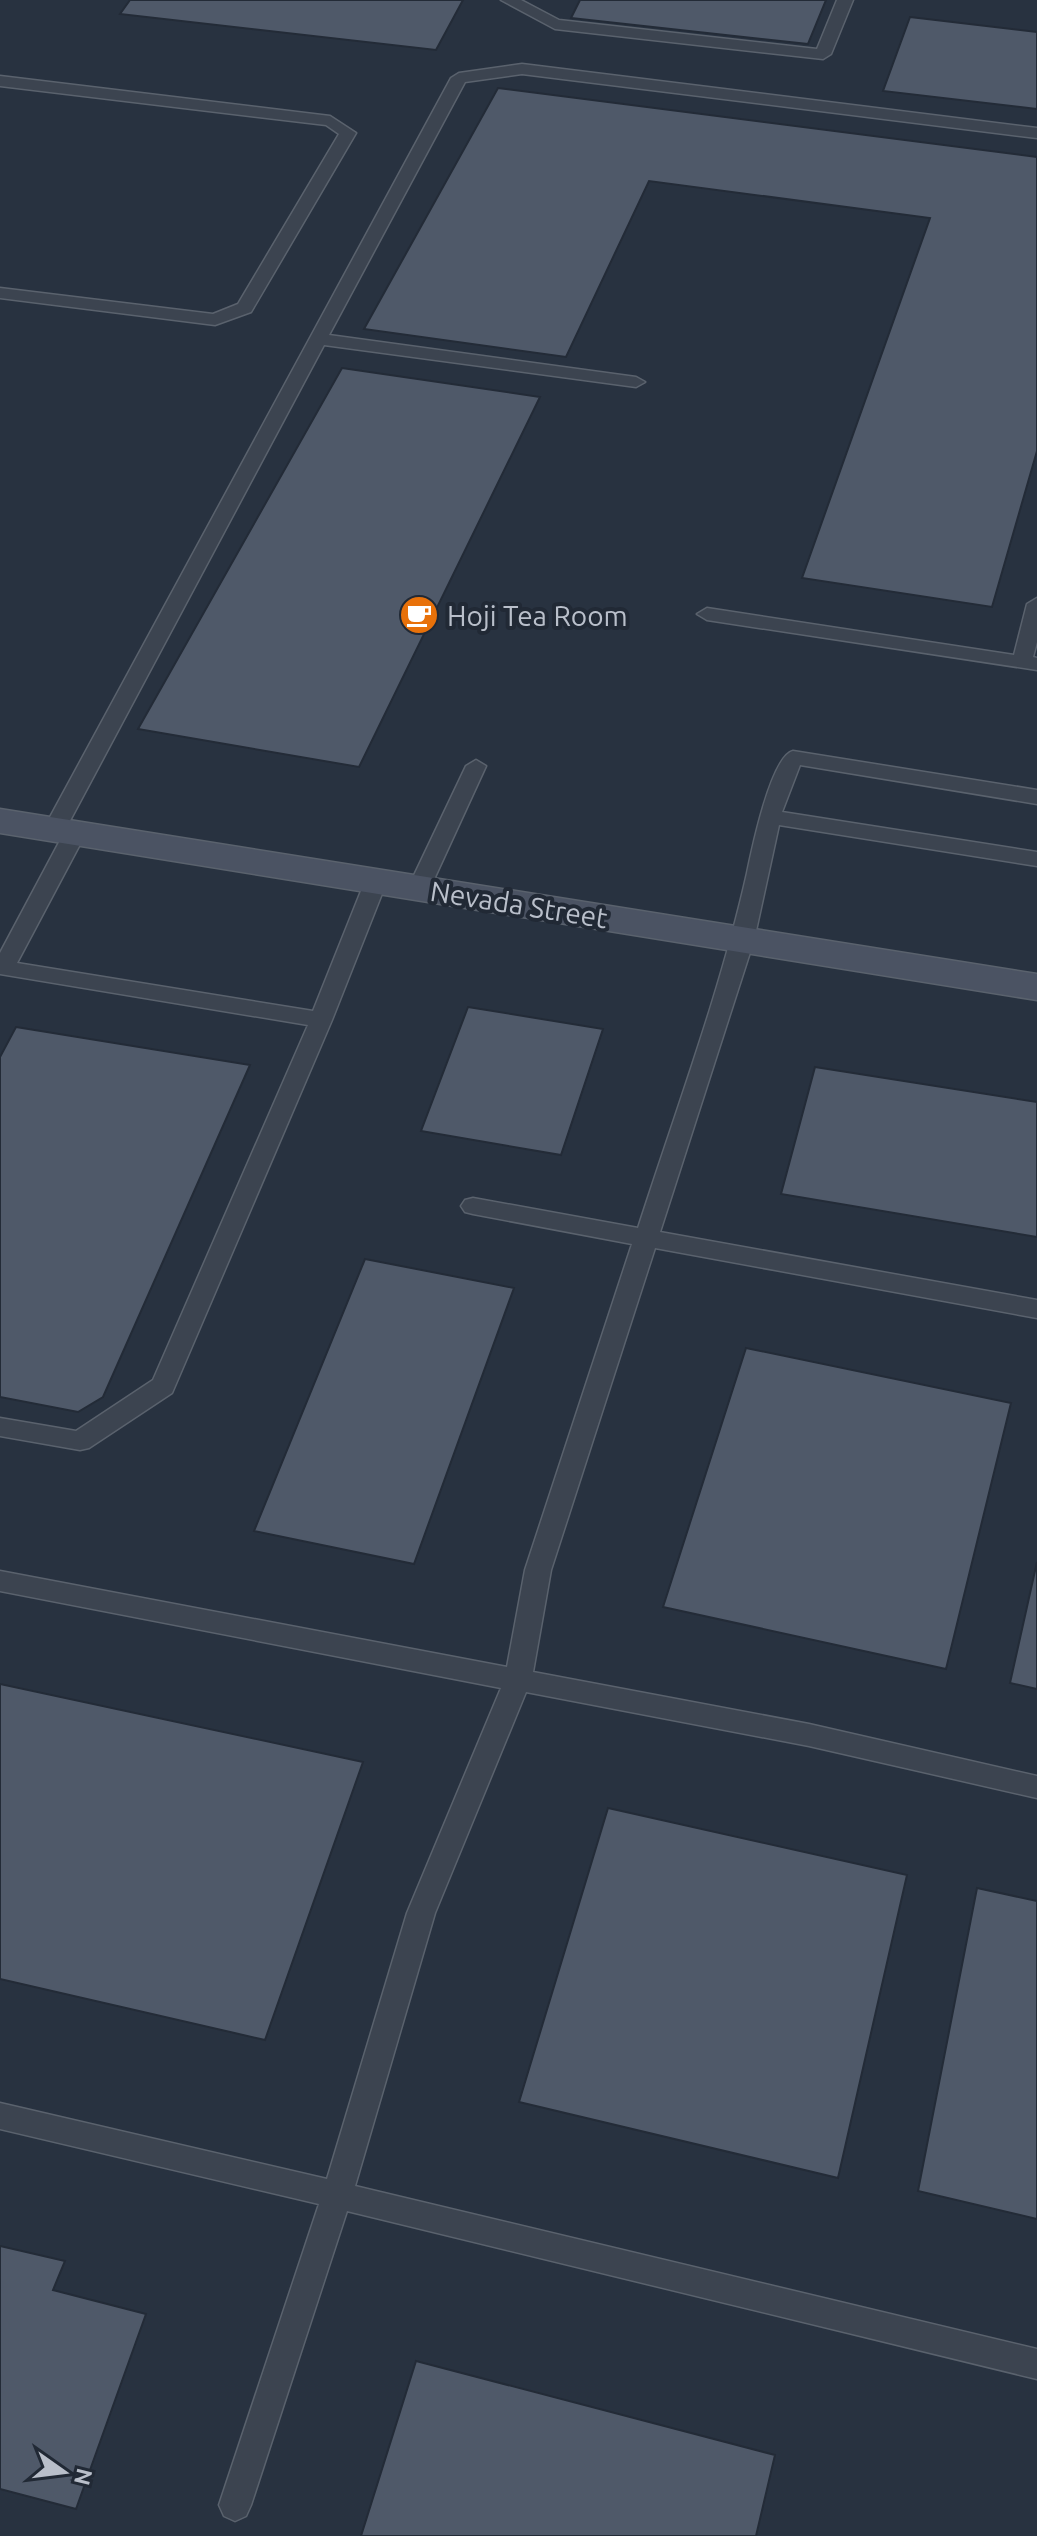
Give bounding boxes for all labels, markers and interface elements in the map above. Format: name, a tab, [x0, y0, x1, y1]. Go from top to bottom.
cafe icon: Hoji Tea Room	[398, 594, 440, 636]
place label: Hoji Tea Room	[447, 600, 628, 631]
street label: Nevada Street	[428, 875, 610, 933]
north arrow	[24, 2432, 104, 2512]
text: N	[70, 2466, 98, 2488]

